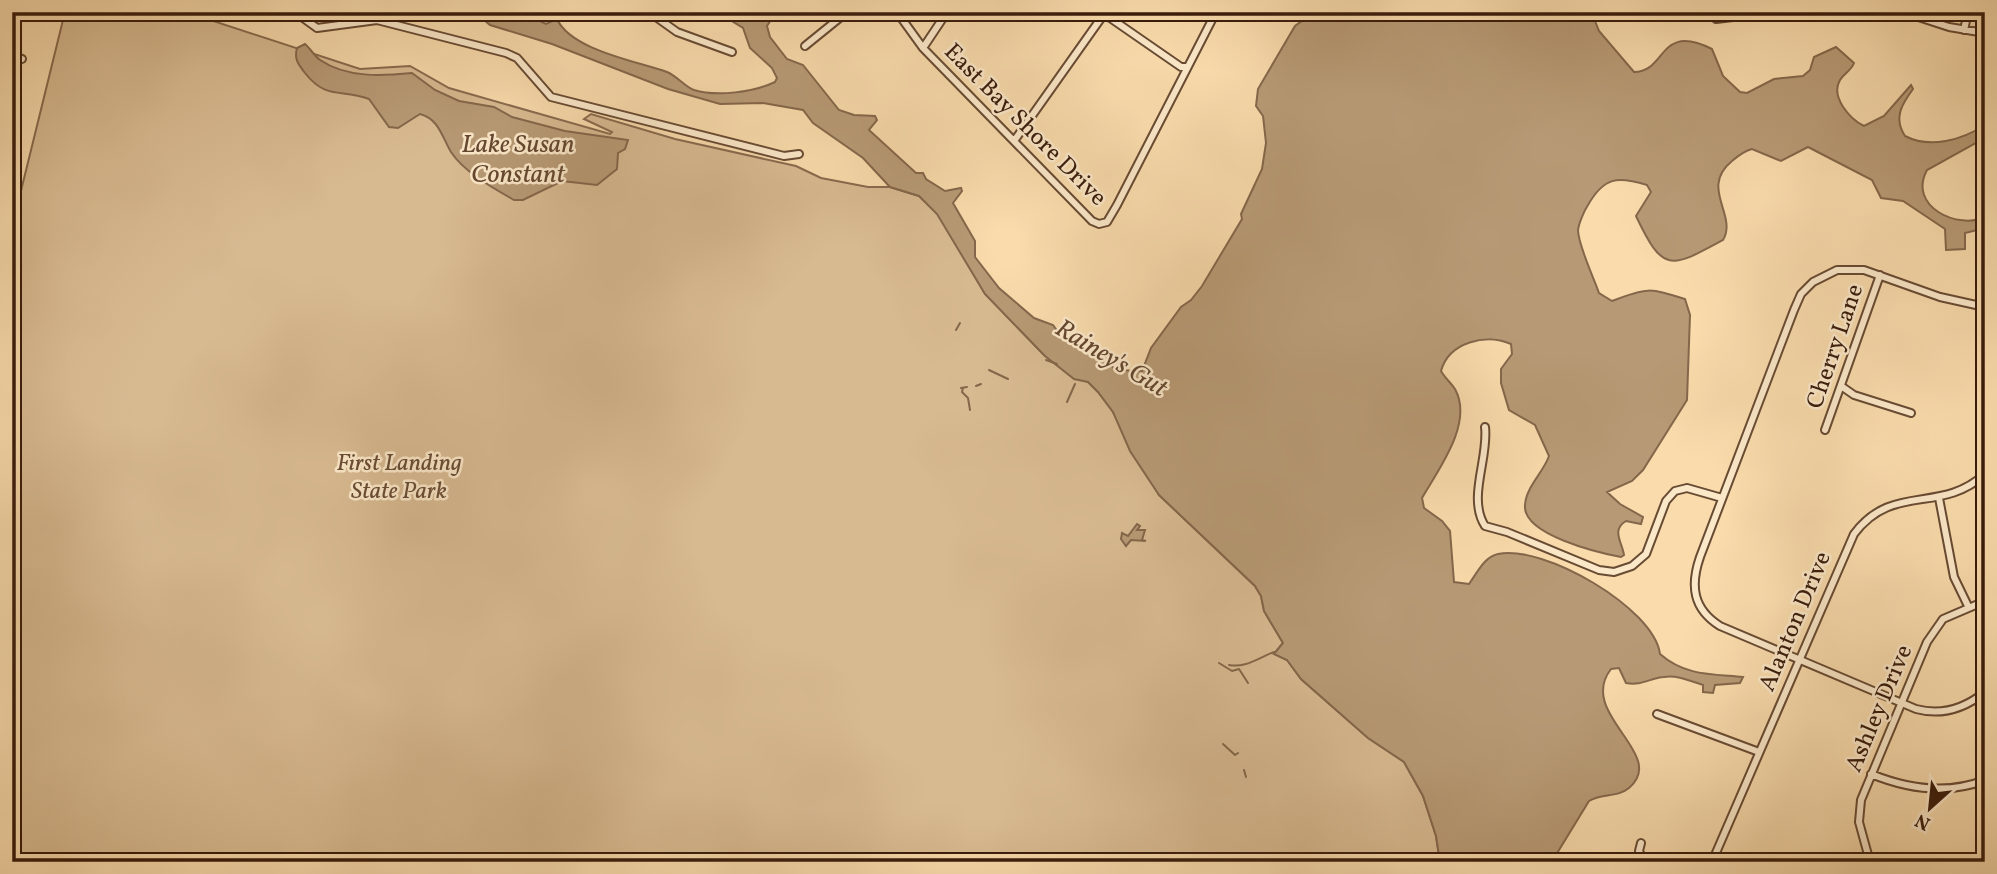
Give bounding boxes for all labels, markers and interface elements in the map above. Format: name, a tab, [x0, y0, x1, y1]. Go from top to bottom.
street label: East Bay Shore Drive	[935, 36, 1114, 215]
water label: Lake Susan Constant	[462, 127, 574, 193]
street label: Cherry Lane	[1799, 280, 1873, 413]
water label: Rainey's Gut	[1048, 311, 1174, 407]
park label: First Landing State Park	[336, 447, 462, 509]
street label: Alanton Drive	[1751, 547, 1841, 697]
street label: Ashley Drive	[1838, 640, 1922, 778]
north arrow	[1896, 772, 1966, 842]
text: N	[1911, 807, 1935, 836]

